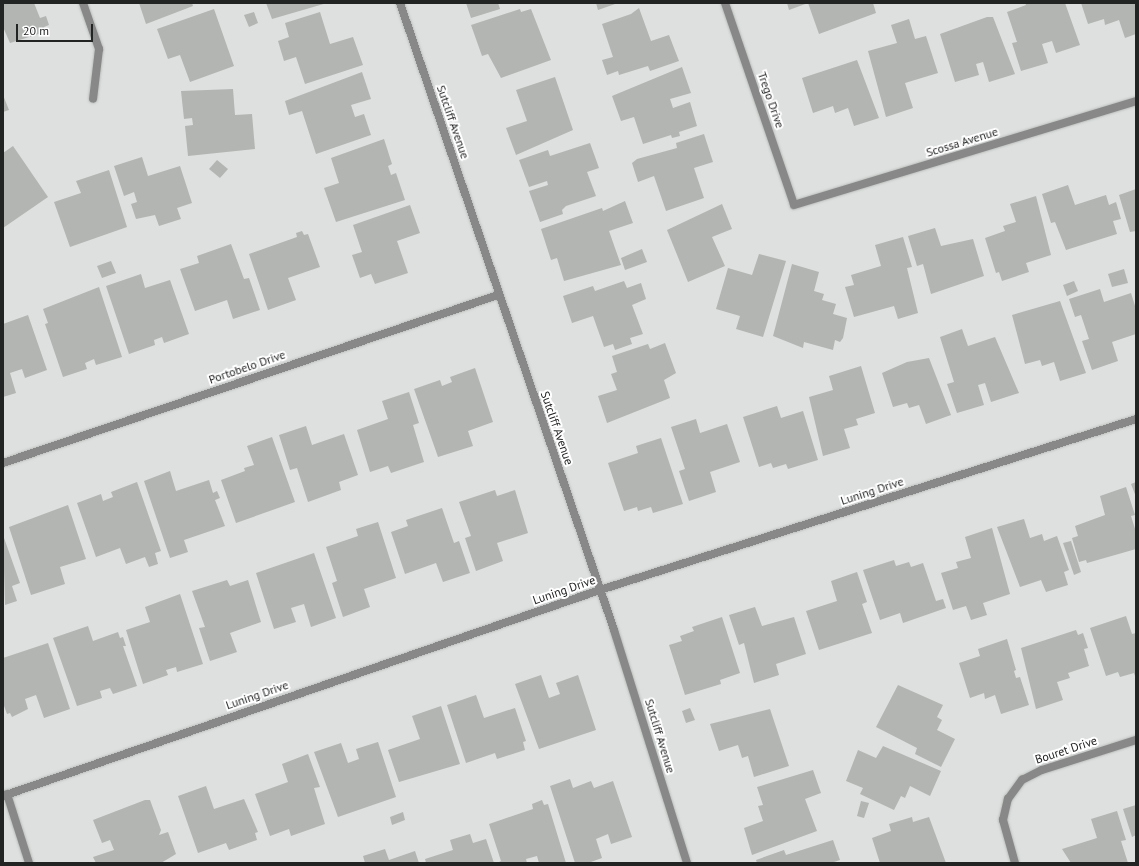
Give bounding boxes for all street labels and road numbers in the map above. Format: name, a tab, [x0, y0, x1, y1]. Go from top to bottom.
street label: Trego Drive	[755, 70, 787, 130]
street label: Sutcliff Avenue	[434, 83, 472, 161]
street label: Scossa Avenue	[924, 124, 1000, 160]
street label: Portobelo Drive	[207, 347, 287, 387]
street label: Sutcliff Avenue	[538, 389, 576, 467]
street label: Luning Drive	[839, 474, 905, 508]
street label: Luning Drive	[531, 573, 597, 607]
street label: Luning Drive	[224, 678, 290, 712]
street label: Sutcliff Avenue	[642, 697, 678, 775]
street label: Bouret Drive	[1033, 733, 1099, 767]

